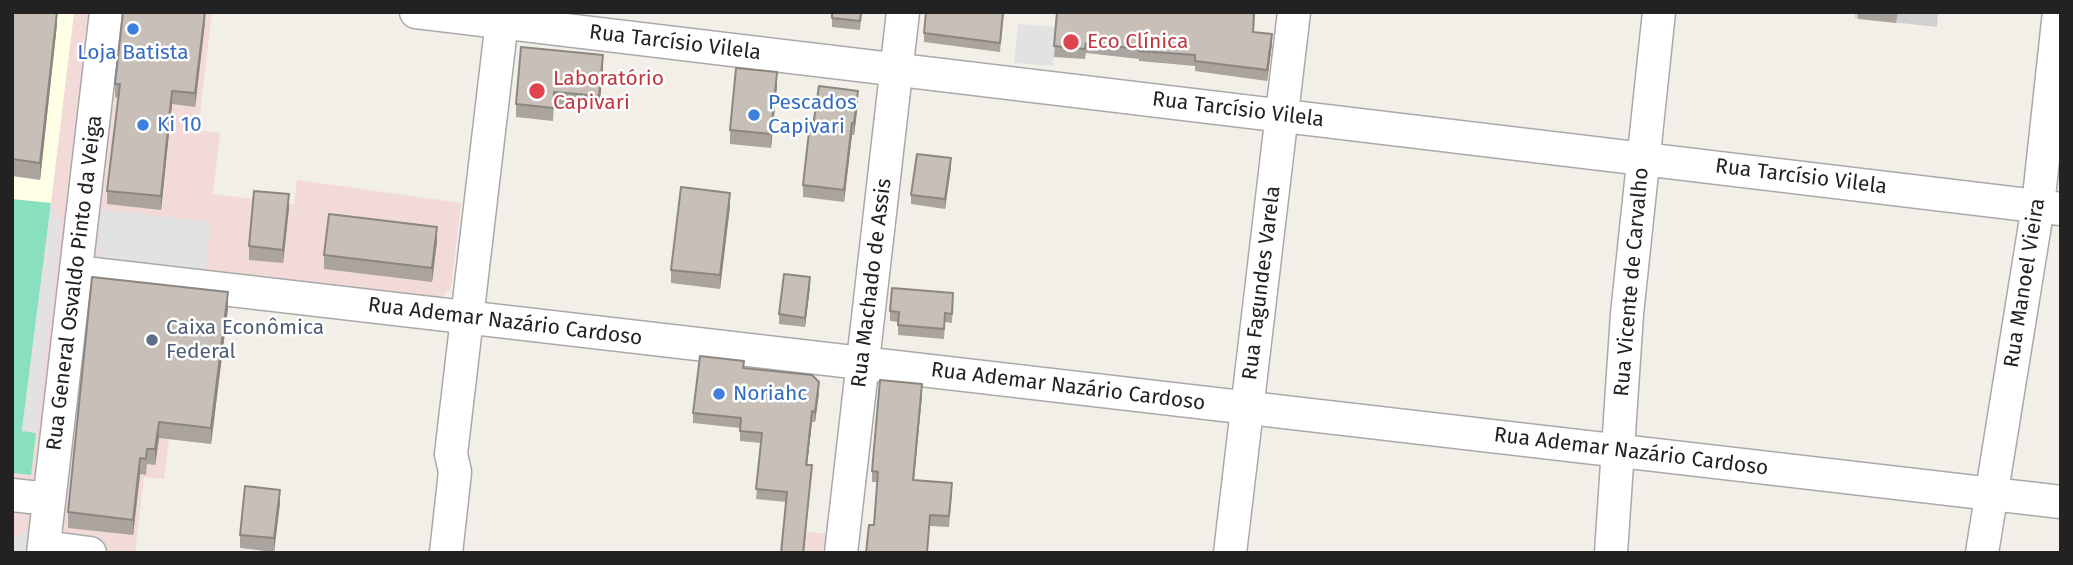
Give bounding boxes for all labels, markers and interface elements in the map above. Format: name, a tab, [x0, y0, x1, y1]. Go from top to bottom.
street label: Rua Tarcísio Vilela	[588, 20, 762, 66]
marker: Loja Batista	[125, 21, 141, 37]
place label: Eco Clínica	[1087, 29, 1188, 55]
marker: Eco Clínica	[1061, 32, 1081, 52]
place label: Loja Batista	[77, 40, 189, 66]
place label: Laboratório Capivari	[553, 66, 664, 116]
marker: Laboratório Capivari	[527, 81, 547, 101]
street label: Rua Tarcísio Vilela	[1151, 87, 1325, 133]
place label: Pescados Capivari	[768, 90, 857, 140]
marker: Pescados Capivari	[746, 107, 762, 123]
place label: Ki 10	[157, 112, 202, 138]
street label: Rua General Osvaldo Pinto da Veiga	[42, 114, 108, 452]
marker: Ki 10	[135, 117, 151, 133]
street label: Rua Tarcísio Vilela	[1714, 154, 1888, 200]
street label: Rua Vicente de Carvalho	[1609, 166, 1655, 398]
street label: Rua Machado de Assis	[847, 177, 897, 389]
street label: Rua Fagundes Varela	[1238, 184, 1286, 382]
street label: Rua Manoel Vieira	[1999, 196, 2051, 370]
street label: Rua Ademar Nazário Cardoso	[366, 293, 644, 351]
place label: Caixa Econômica Federal	[166, 315, 324, 365]
marker: Caixa Econômica Federal	[144, 332, 160, 348]
street label: Rua Ademar Nazário Cardoso	[929, 358, 1207, 416]
place label: Noriahc	[733, 381, 807, 407]
marker: Noriahc	[711, 386, 727, 402]
street label: Rua Ademar Nazário Cardoso	[1492, 423, 1770, 481]

